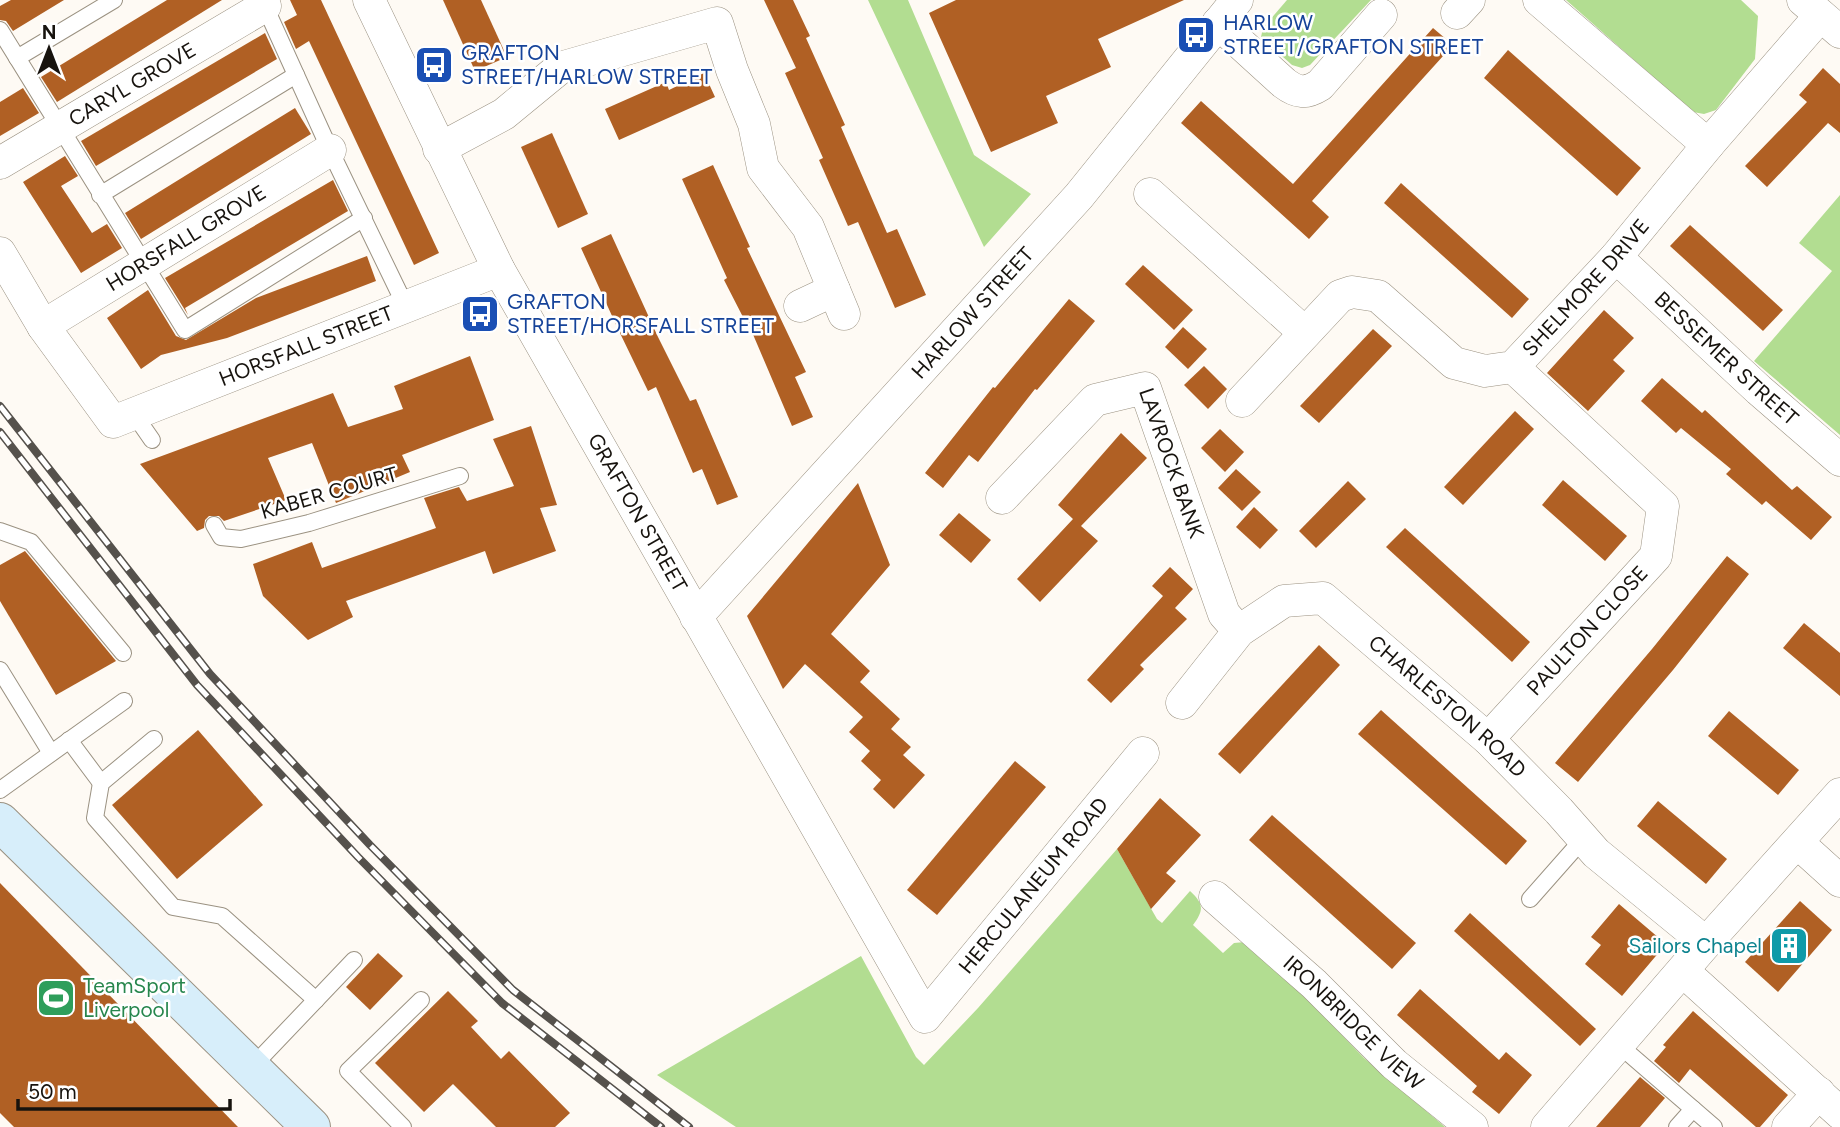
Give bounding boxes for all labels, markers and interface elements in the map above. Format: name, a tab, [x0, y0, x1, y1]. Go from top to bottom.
place label: HARLOW STREET/GRAFTON STREET	[1223, 10, 1484, 59]
north arrow	[14, 14, 84, 84]
bus stop icon: HARLOW STREET/GRAFTON STREET	[1175, 14, 1217, 56]
text: N	[42, 21, 56, 44]
street label: CARYL GROVE	[64, 37, 200, 131]
place label: GRAFTON STREET/HARLOW STREET	[461, 40, 713, 89]
bus stop icon: GRAFTON STREET/HARLOW STREET	[413, 44, 455, 86]
street label: HORSFALL GROVE	[101, 179, 271, 296]
street label: SHELMORE DRIVE	[1517, 213, 1654, 361]
street label: HARLOW STREET	[906, 241, 1039, 384]
street label: BESSEMER STREET	[1649, 286, 1804, 431]
place label: GRAFTON STREET/HORSFALL STREET	[507, 289, 775, 338]
bus stop icon: GRAFTON STREET/HORSFALL STREET	[459, 293, 501, 335]
street label: HORSFALL STREET	[215, 300, 397, 391]
street label: LAVROCK BANK	[1134, 384, 1210, 542]
street label: GRAFTON STREET	[583, 429, 693, 596]
street label: KABER COURT	[257, 461, 401, 524]
street label: PAULTON CLOSE	[1521, 560, 1653, 700]
street label: CHARLESTON ROAD	[1364, 630, 1532, 782]
street label: HERCULANEUM ROAD	[953, 792, 1113, 979]
building icon: Sailors Chapel	[1768, 925, 1810, 967]
place label: Sailors Chapel	[1629, 933, 1762, 958]
street label: IRONBRIDGE VIEW	[1278, 950, 1429, 1095]
place label: TeamSport Liverpool	[83, 973, 186, 1022]
sports icon: TeamSport Liverpool	[35, 977, 77, 1019]
scale bar	[18, 1068, 229, 1112]
text: 50 m	[28, 1079, 77, 1104]

